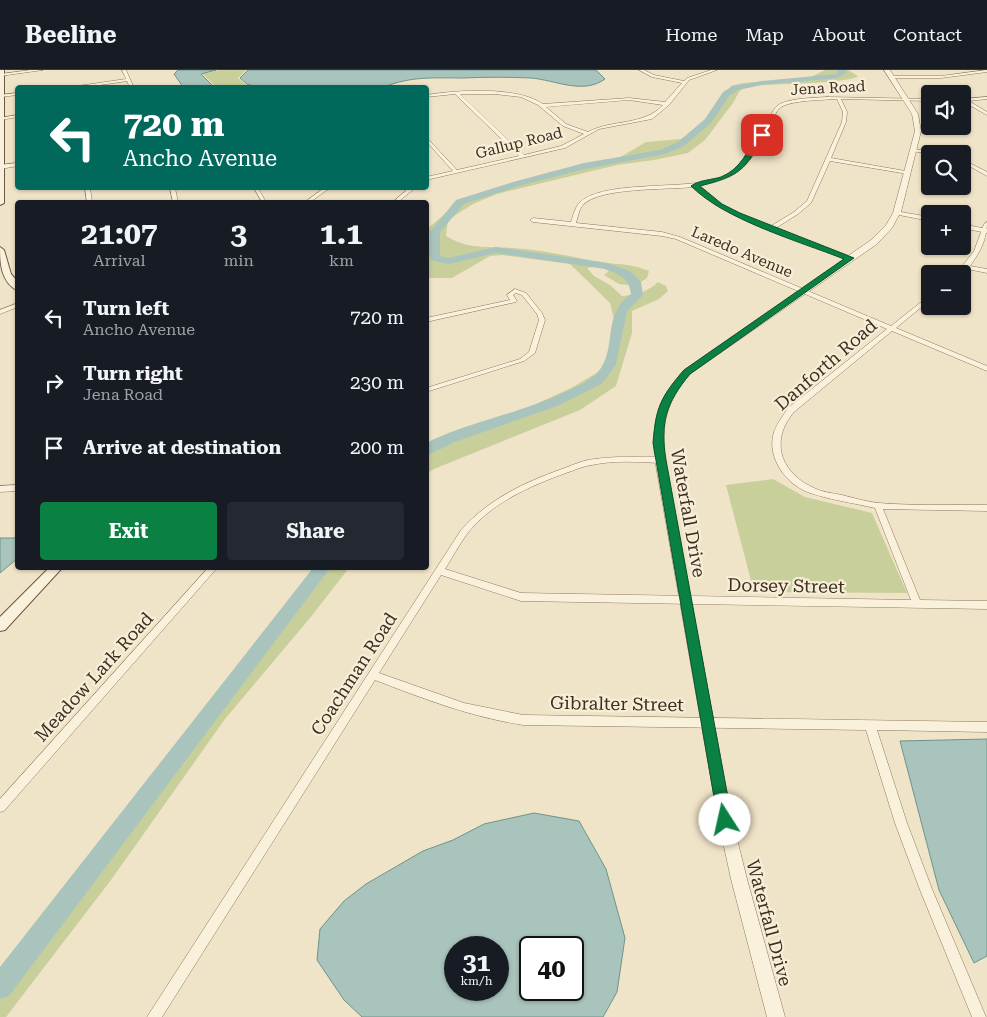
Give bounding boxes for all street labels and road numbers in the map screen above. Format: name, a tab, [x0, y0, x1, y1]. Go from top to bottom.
street label: Jena Road	[790, 77, 866, 99]
street label: Gallup Road	[474, 123, 565, 163]
street label: Laredo Avenue	[689, 223, 795, 281]
street label: Danforth Road	[770, 314, 881, 415]
street label: Waterfall Drive	[667, 447, 710, 579]
street label: Dorsey Street	[727, 574, 845, 597]
street label: Meadow Lark Road	[30, 607, 158, 746]
street label: Coachman Road	[306, 608, 401, 739]
street label: Gibralter Street	[550, 692, 684, 715]
street label: Waterfall Drive	[743, 857, 796, 989]

